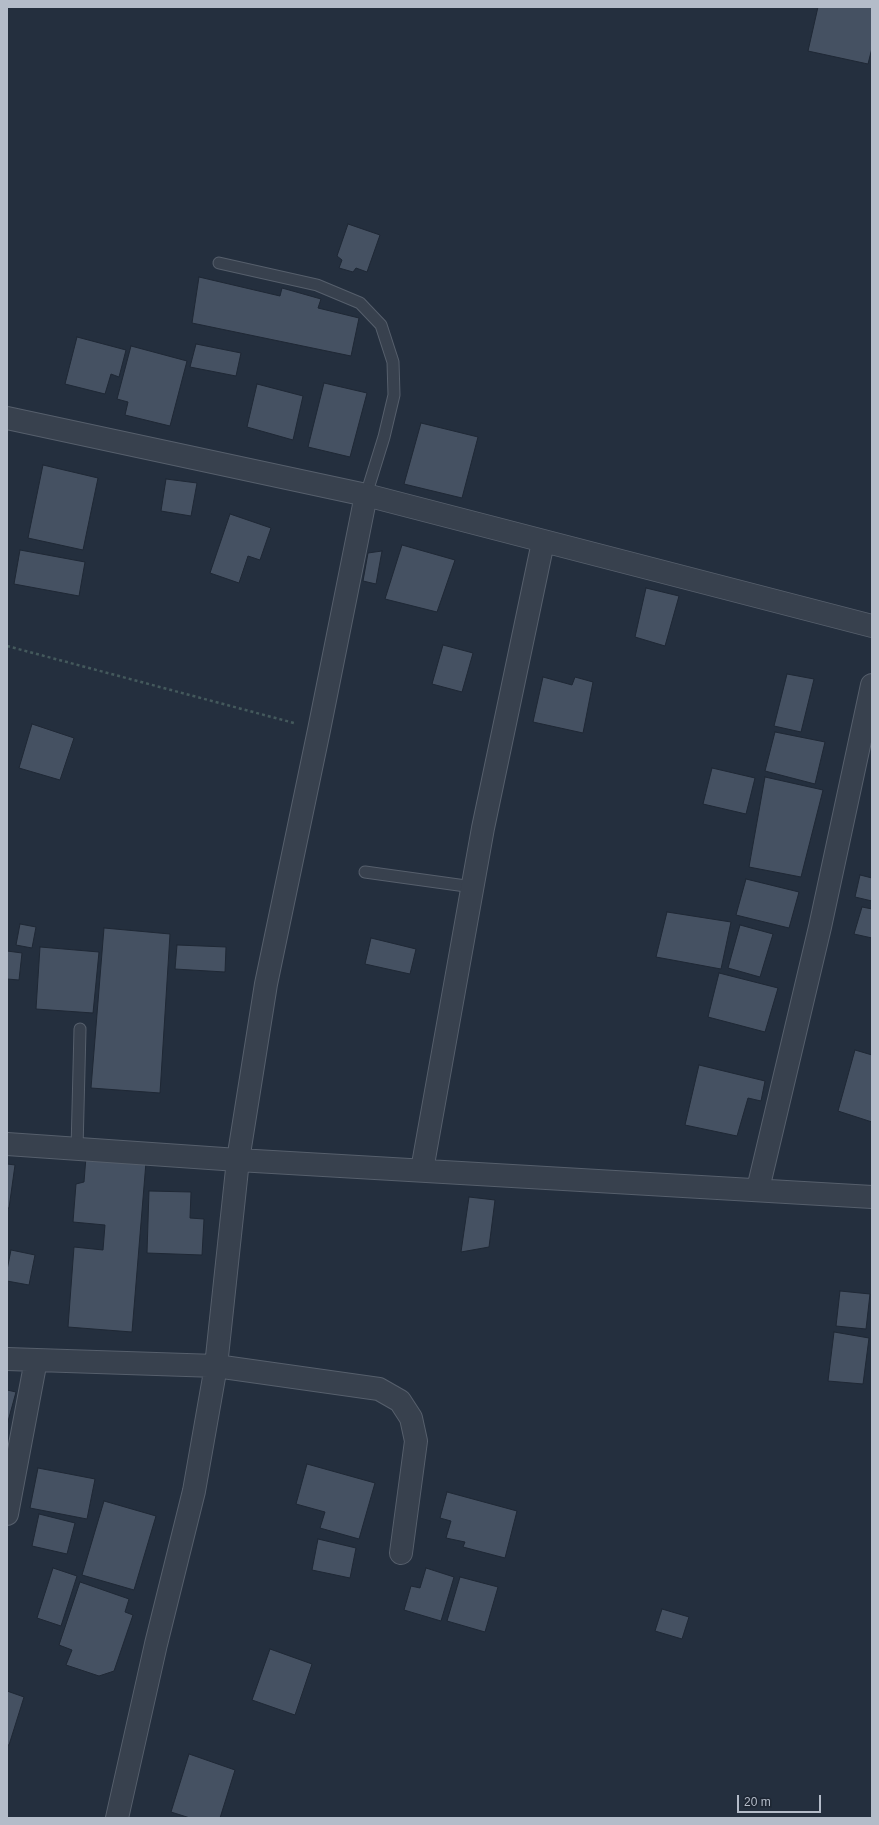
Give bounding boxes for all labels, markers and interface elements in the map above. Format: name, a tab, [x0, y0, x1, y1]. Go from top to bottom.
scale bar	[739, 1787, 823, 1813]
text: 20 m	[744, 1795, 771, 1809]

